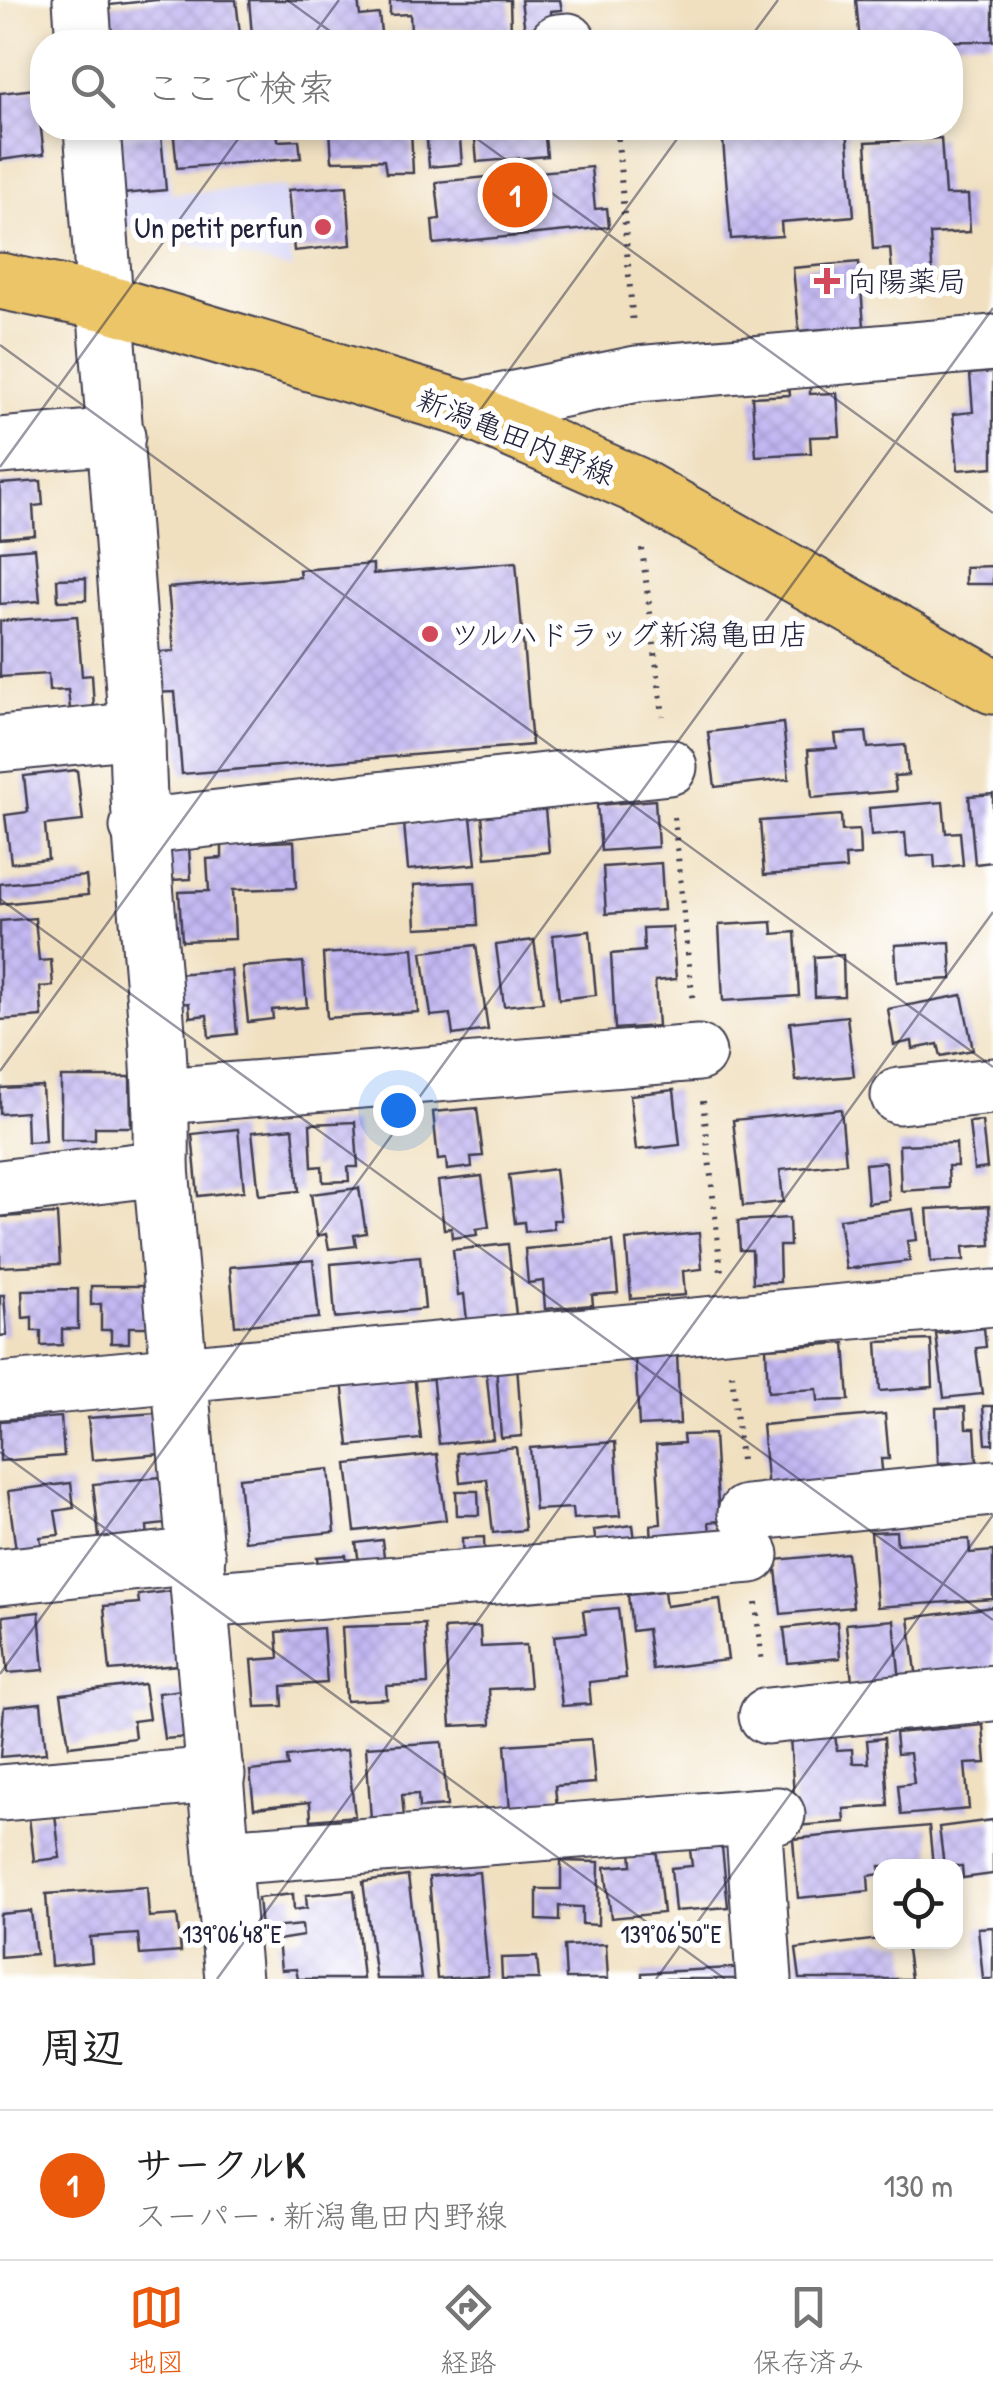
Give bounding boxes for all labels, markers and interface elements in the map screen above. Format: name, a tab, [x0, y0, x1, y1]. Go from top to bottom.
search box	[30, 30, 963, 140]
icon: search	[65, 58, 120, 113]
text: ここで検索	[145, 61, 335, 113]
pin: 1	[482, 158, 548, 232]
place label: Un petit perfun	[134, 207, 303, 247]
marker: Un petit perfun	[312, 216, 334, 238]
place label: 向陽薬局	[847, 261, 967, 301]
marker: 向陽薬局	[816, 270, 838, 292]
street label: 新潟亀田内野線	[411, 378, 621, 494]
place label: ツルハドラッグ新潟亀田店	[450, 614, 809, 654]
marker: ツルハドラッグ新潟亀田店	[419, 623, 441, 645]
your location	[373, 1085, 424, 1136]
map controls	[873, 1859, 963, 1949]
button: locate	[873, 1859, 963, 1949]
text: 139°06'48"E	[182, 1917, 282, 1951]
text: 139°06'50"E	[621, 1917, 721, 1951]
text: 周辺	[40, 2018, 124, 2075]
text: サークルK	[135, 2138, 305, 2190]
text: 1	[67, 2164, 78, 2207]
text: 130 m	[884, 2164, 953, 2207]
text: スーパー · 新潟亀田内野線	[135, 2194, 507, 2237]
tab: 地図	[128, 2280, 184, 2381]
tab: 経路	[440, 2280, 497, 2381]
tab: 保存済み	[753, 2280, 865, 2381]

